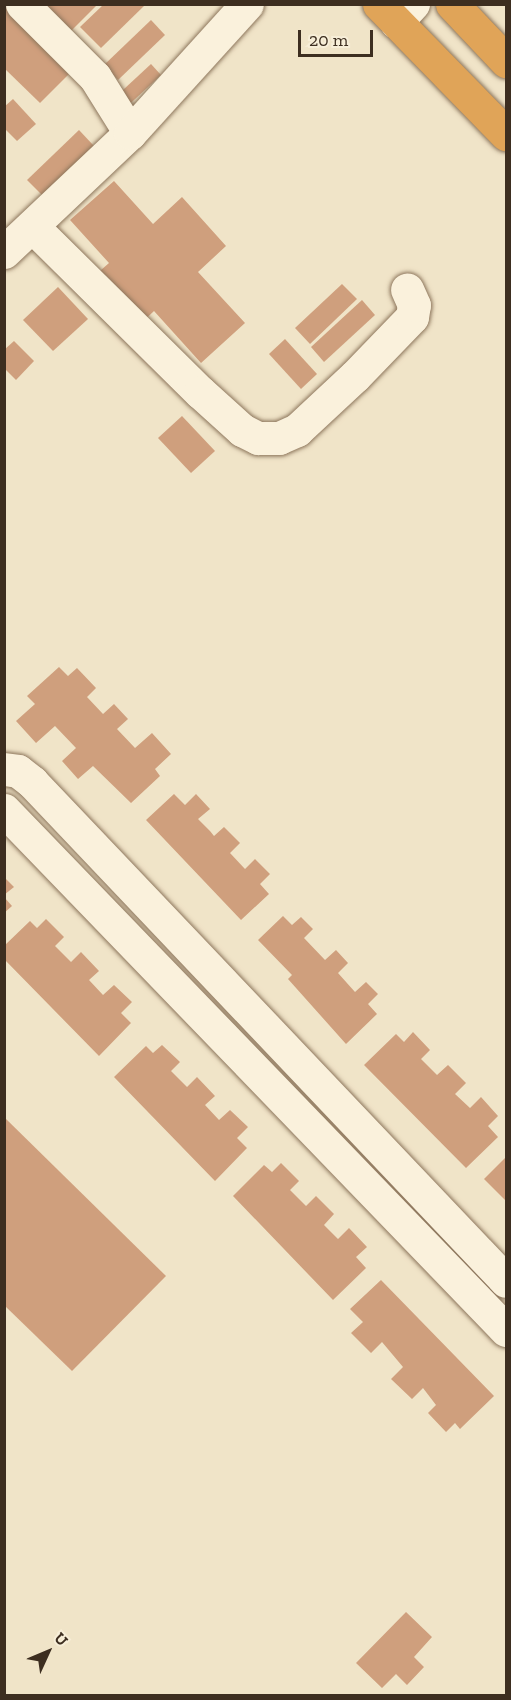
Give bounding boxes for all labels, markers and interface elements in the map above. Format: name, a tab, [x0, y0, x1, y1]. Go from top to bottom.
scale bar	[301, 18, 376, 56]
text: 20 m	[309, 29, 348, 51]
north arrow	[18, 1622, 78, 1682]
text: U	[50, 1628, 72, 1650]

